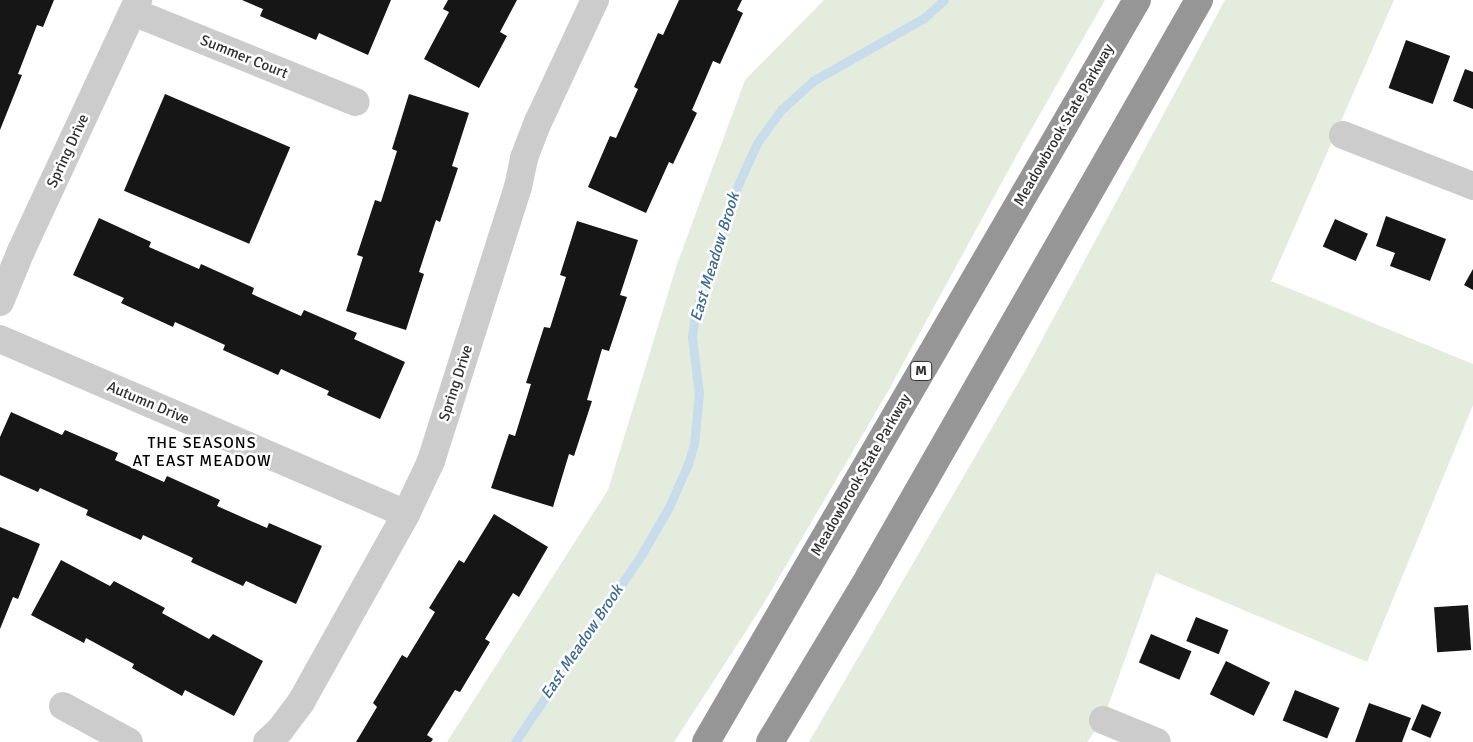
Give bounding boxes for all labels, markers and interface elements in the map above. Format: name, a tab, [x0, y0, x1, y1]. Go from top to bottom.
street label: Summer Court	[198, 31, 290, 83]
street label: Meadowbrook State Parkway	[1010, 41, 1118, 209]
street label: Spring Drive	[43, 111, 93, 191]
water label: East Meadow Brook	[686, 190, 744, 324]
street label: Spring Drive	[435, 343, 477, 423]
road number: M	[910, 360, 932, 382]
street label: Autumn Drive	[104, 378, 192, 428]
street label: Meadowbrook State Parkway	[807, 391, 915, 559]
district label: THE SEASONS AT EAST MEADOW	[131, 433, 273, 471]
water label: East Meadow Brook	[537, 581, 627, 703]

